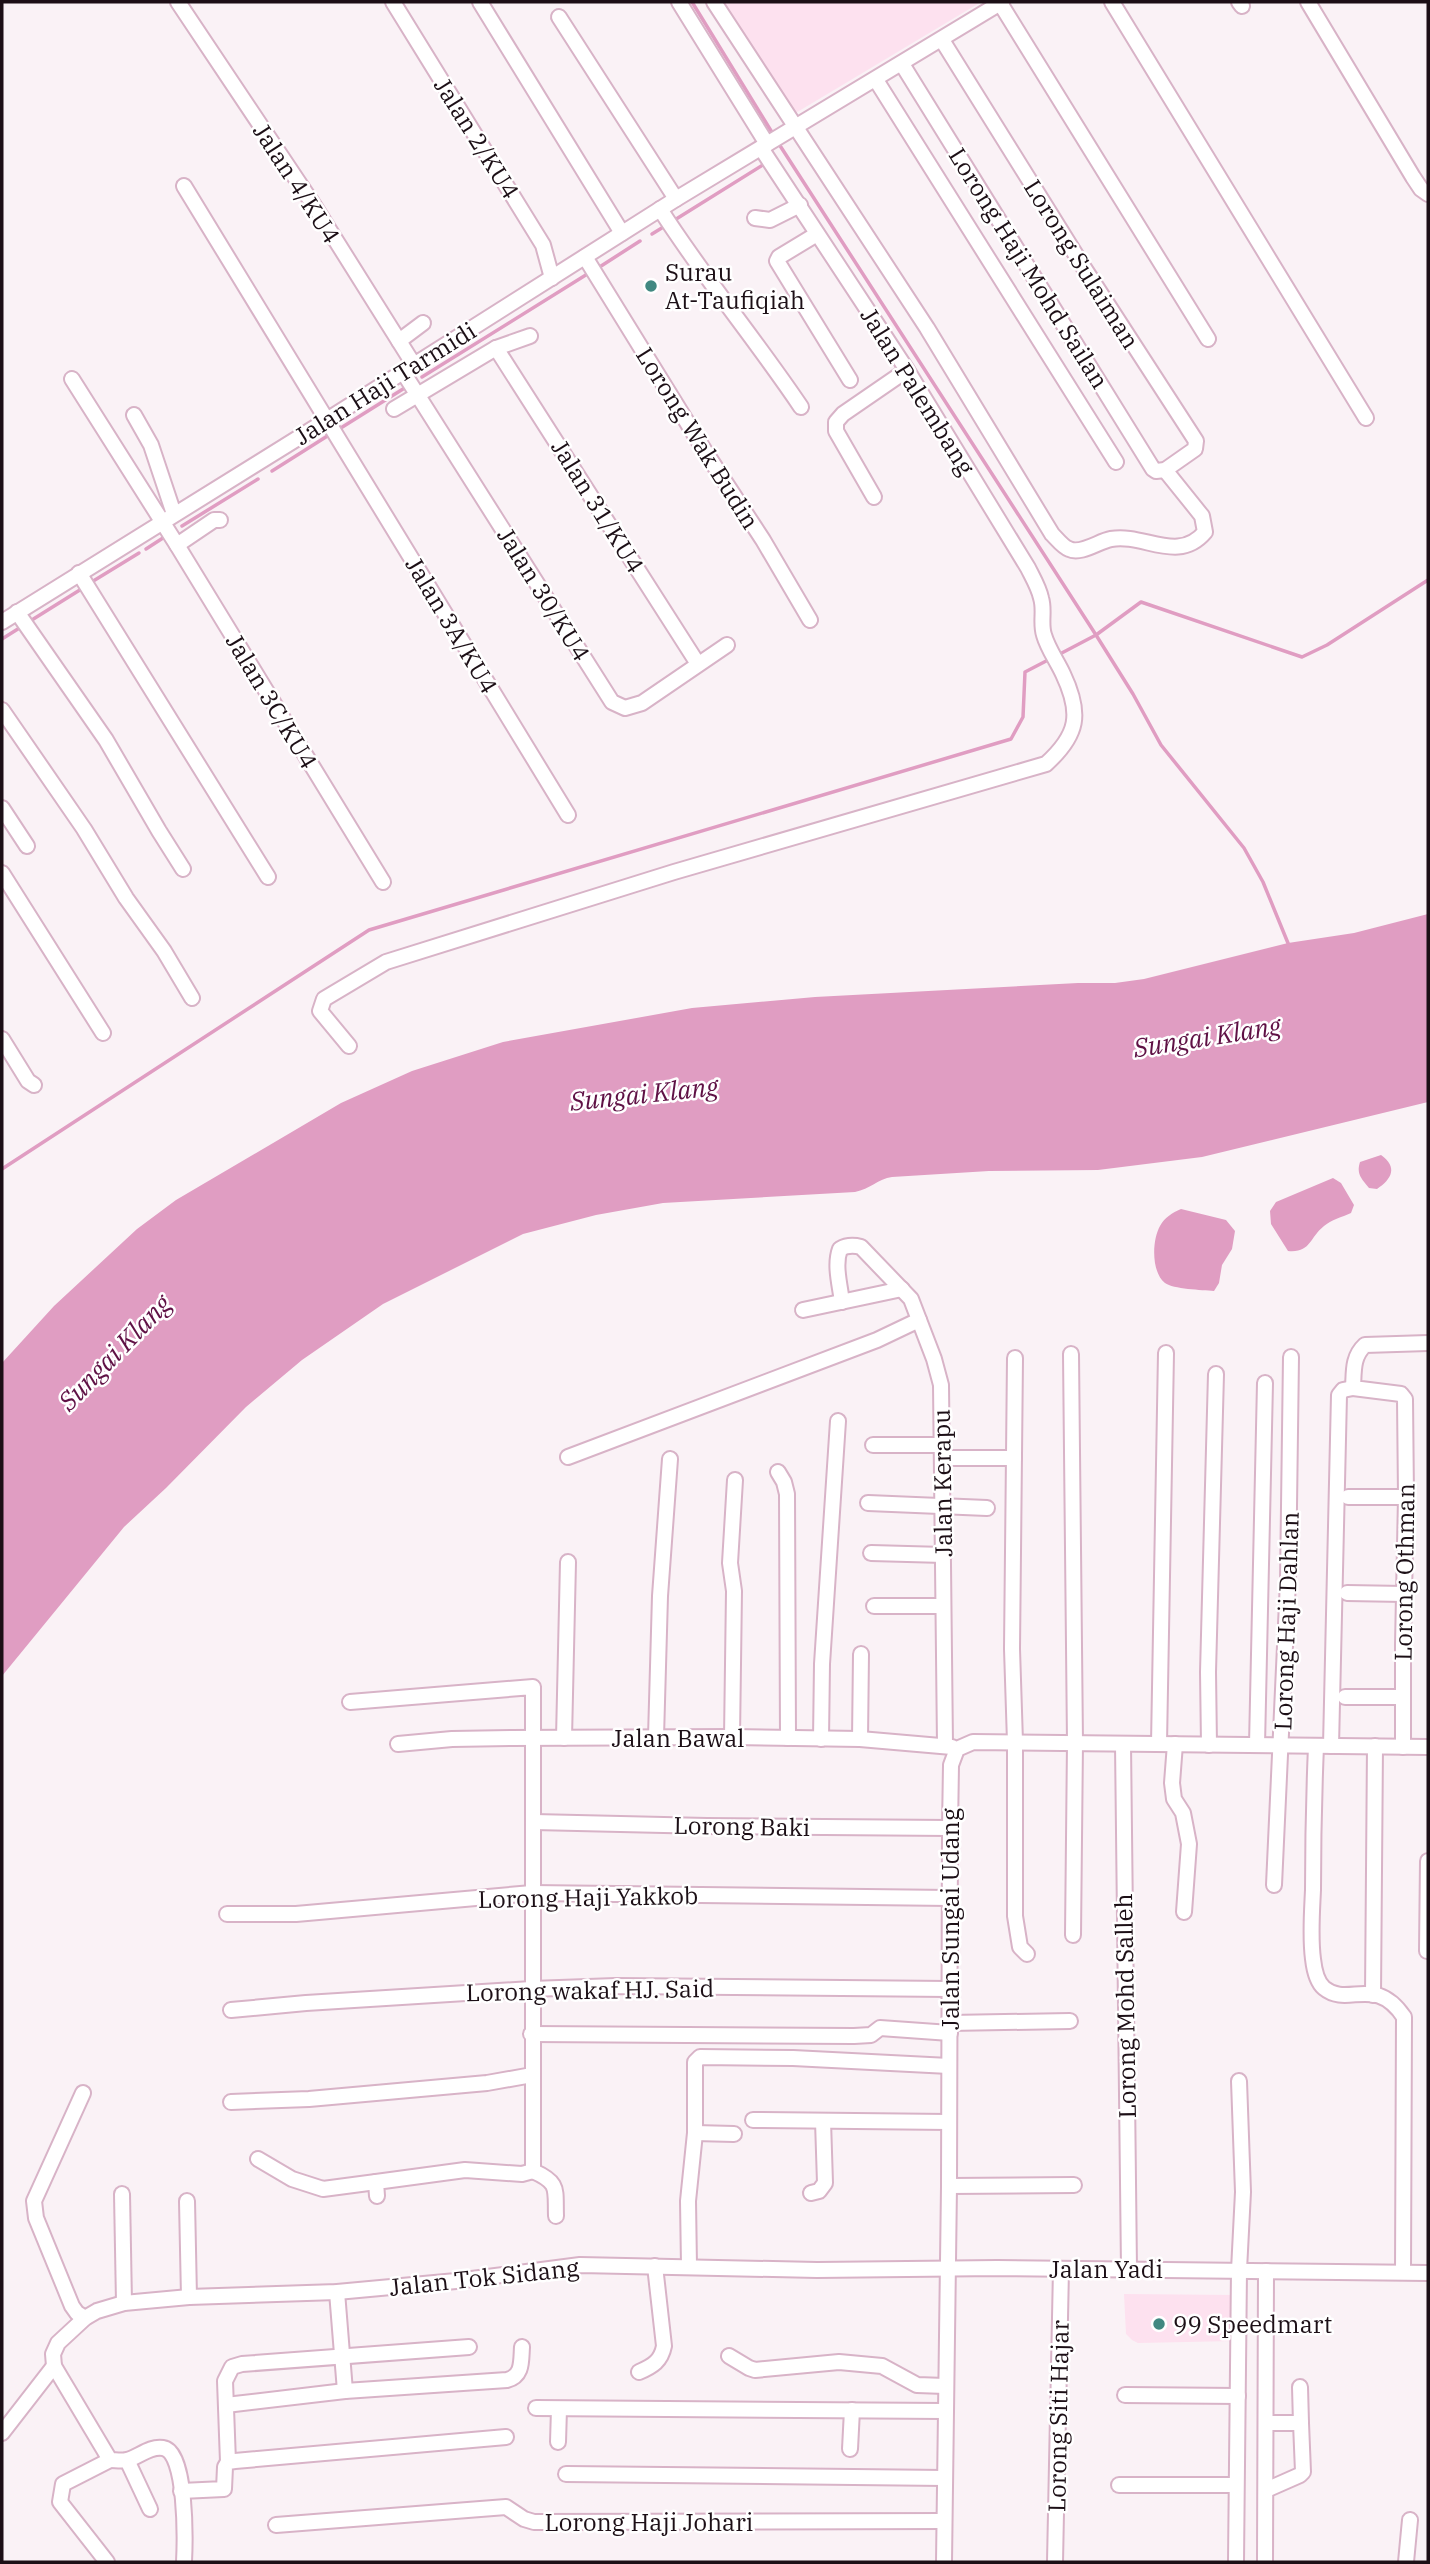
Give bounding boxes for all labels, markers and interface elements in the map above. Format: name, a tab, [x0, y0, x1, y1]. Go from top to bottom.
street label: Jalan 2/KU4	[427, 71, 527, 205]
street label: Jalan 4/KU4	[246, 117, 348, 249]
street label: Lorong Haji Mohd Sailan	[942, 142, 1116, 394]
street label: Lorong Sulaiman	[1017, 173, 1147, 355]
place label: Surau At-Taufiqiah	[665, 256, 805, 316]
marker: Surau At-Taufiqiah	[643, 278, 659, 294]
street label: Jalan Palembang	[854, 301, 982, 481]
street label: Jalan Haji Tarmidi	[288, 314, 482, 452]
street label: Lorong Wak Budin	[629, 341, 767, 535]
street label: Jalan 31/KU4	[544, 433, 652, 579]
street label: Jalan 30/KU4	[490, 521, 598, 667]
street label: Jalan 3A/KU4	[399, 551, 505, 699]
street label: Jalan 3C/KU4	[219, 627, 325, 775]
water label: Sungai Klang	[1130, 1007, 1284, 1065]
water label: Sungai Klang	[567, 1068, 721, 1118]
water label: Sungai Klang	[49, 1286, 178, 1418]
street label: Jalan Kerapu	[925, 1409, 959, 1557]
street label: Lorong Othman	[1386, 1483, 1422, 1661]
street label: Lorong Haji Dahlan	[1266, 1511, 1306, 1731]
street label: Jalan Bawal	[612, 1722, 744, 1754]
street label: Jalan Sungai Udang	[934, 1808, 966, 2030]
street label: Lorong Baki	[673, 1809, 811, 1843]
street label: Lorong Haji Yakkob	[477, 1879, 699, 1915]
street label: Lorong Mohd Salleh	[1107, 1893, 1143, 2119]
street label: Lorong wakaf HJ. Said	[466, 1972, 714, 2008]
street label: Jalan Tok Sidang	[388, 2251, 580, 2303]
street label: Jalan Yadi	[1049, 2253, 1163, 2285]
place label: 99 Speedmart	[1173, 2308, 1332, 2340]
marker: 99 Speedmart	[1151, 2316, 1167, 2332]
street label: Lorong Siti Hajar	[1040, 2319, 1076, 2512]
street label: Lorong Haji Johari	[545, 2506, 753, 2538]

